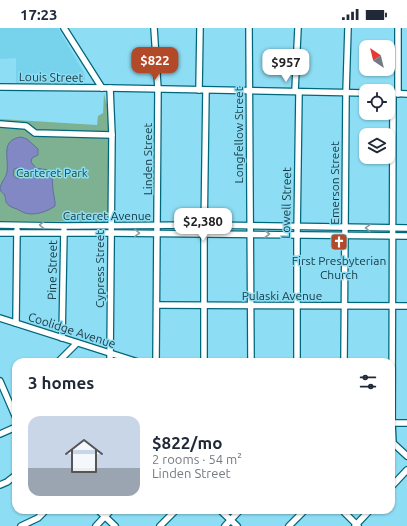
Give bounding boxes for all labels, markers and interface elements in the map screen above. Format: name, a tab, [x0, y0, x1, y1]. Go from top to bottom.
text: 17:23	[20, 6, 58, 23]
north arrow	[359, 40, 395, 76]
map controls	[359, 40, 395, 164]
pin: $822	[131, 47, 179, 81]
pin: $957	[262, 49, 310, 83]
text: $822	[140, 53, 170, 67]
text: $957	[271, 55, 301, 69]
street label: Louis Street	[19, 70, 84, 84]
button: locate	[359, 84, 395, 120]
street label: Longfellow Street	[232, 86, 245, 183]
street label: Linden Street	[141, 122, 154, 195]
button: layers	[359, 128, 395, 164]
street label: Emerson Street	[328, 141, 341, 225]
park label: Carteret Park	[16, 166, 88, 179]
street label: Lowell Street	[279, 167, 293, 239]
pin: $2,380	[170, 208, 236, 242]
street label: Carteret Avenue	[63, 209, 151, 222]
text: $2,380	[183, 214, 223, 228]
one-way arrow	[39, 221, 45, 229]
one-way arrow	[365, 224, 371, 232]
one-way arrow	[134, 229, 140, 237]
street label: Cypress Street	[93, 230, 106, 308]
one-way arrow	[264, 230, 270, 238]
church icon: First Presbyterian Church	[329, 232, 349, 252]
street label: Pine Street	[45, 240, 59, 300]
place label: First Presbyterian Church	[292, 254, 386, 281]
street label: Pulaski Avenue	[242, 289, 322, 302]
street label: Coolidge Avenue	[27, 310, 117, 350]
icon: filters	[357, 371, 379, 393]
text: 3 homes	[28, 373, 94, 392]
icon: home	[60, 432, 108, 480]
text: $822/mo	[152, 433, 222, 452]
text: 2 rooms · 54 m²	[152, 452, 242, 466]
text: Linden Street	[152, 466, 231, 480]

